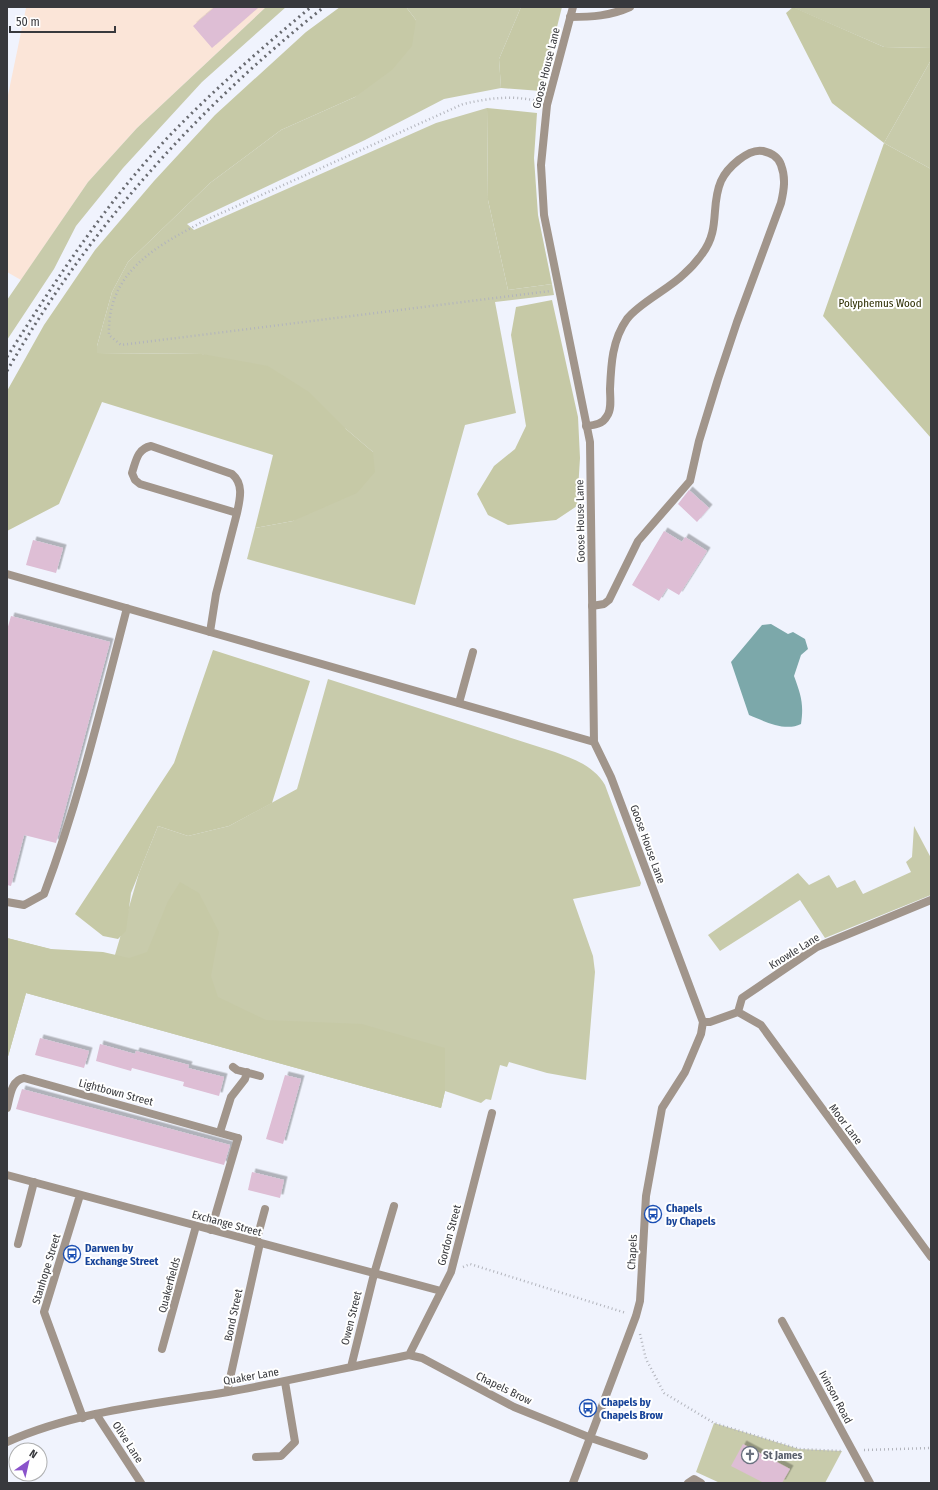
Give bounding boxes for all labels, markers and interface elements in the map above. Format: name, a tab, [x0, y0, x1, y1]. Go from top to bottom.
scale bar	[10, 8, 115, 34]
text: 50 m	[16, 15, 40, 29]
street label: Goose House Lane	[530, 26, 563, 110]
park label: Polyphemus Wood	[838, 297, 922, 310]
street label: Goose House Lane	[573, 479, 588, 563]
street label: Goose House Lane	[627, 803, 668, 885]
street label: Knowle Lane	[767, 931, 822, 972]
street label: Lightbown Street	[77, 1076, 155, 1109]
street label: Moor Lane	[826, 1102, 865, 1147]
place label: Chapels by Chapels	[666, 1202, 716, 1228]
street label: Gordon Street	[435, 1203, 464, 1267]
bus stop icon: Chapels by Chapels	[643, 1204, 663, 1224]
street label: Exchange Street	[191, 1208, 264, 1239]
street label: Stanhope Street	[30, 1232, 63, 1306]
street label: Chapels	[625, 1234, 640, 1270]
place label: Darwen by Exchange Street	[85, 1242, 159, 1268]
bus stop icon: Darwen by Exchange Street	[62, 1244, 82, 1264]
street label: Quakerfields	[156, 1256, 183, 1314]
street label: Bond Street	[222, 1287, 245, 1342]
street label: Owen Street	[339, 1289, 365, 1346]
street label: Quaker Lane	[222, 1365, 280, 1388]
street label: Chapels Brow	[474, 1369, 534, 1408]
street label: Ivinson Road	[816, 1369, 855, 1426]
place label: Chapels by Chapels Brow	[601, 1396, 663, 1422]
bus stop icon: Chapels by Chapels Brow	[578, 1398, 598, 1418]
street label: Olive Lane	[109, 1419, 146, 1465]
north arrow	[8, 1442, 48, 1482]
church icon: St James	[740, 1445, 760, 1465]
text: N	[27, 1447, 40, 1461]
place label: St James	[763, 1449, 802, 1462]

